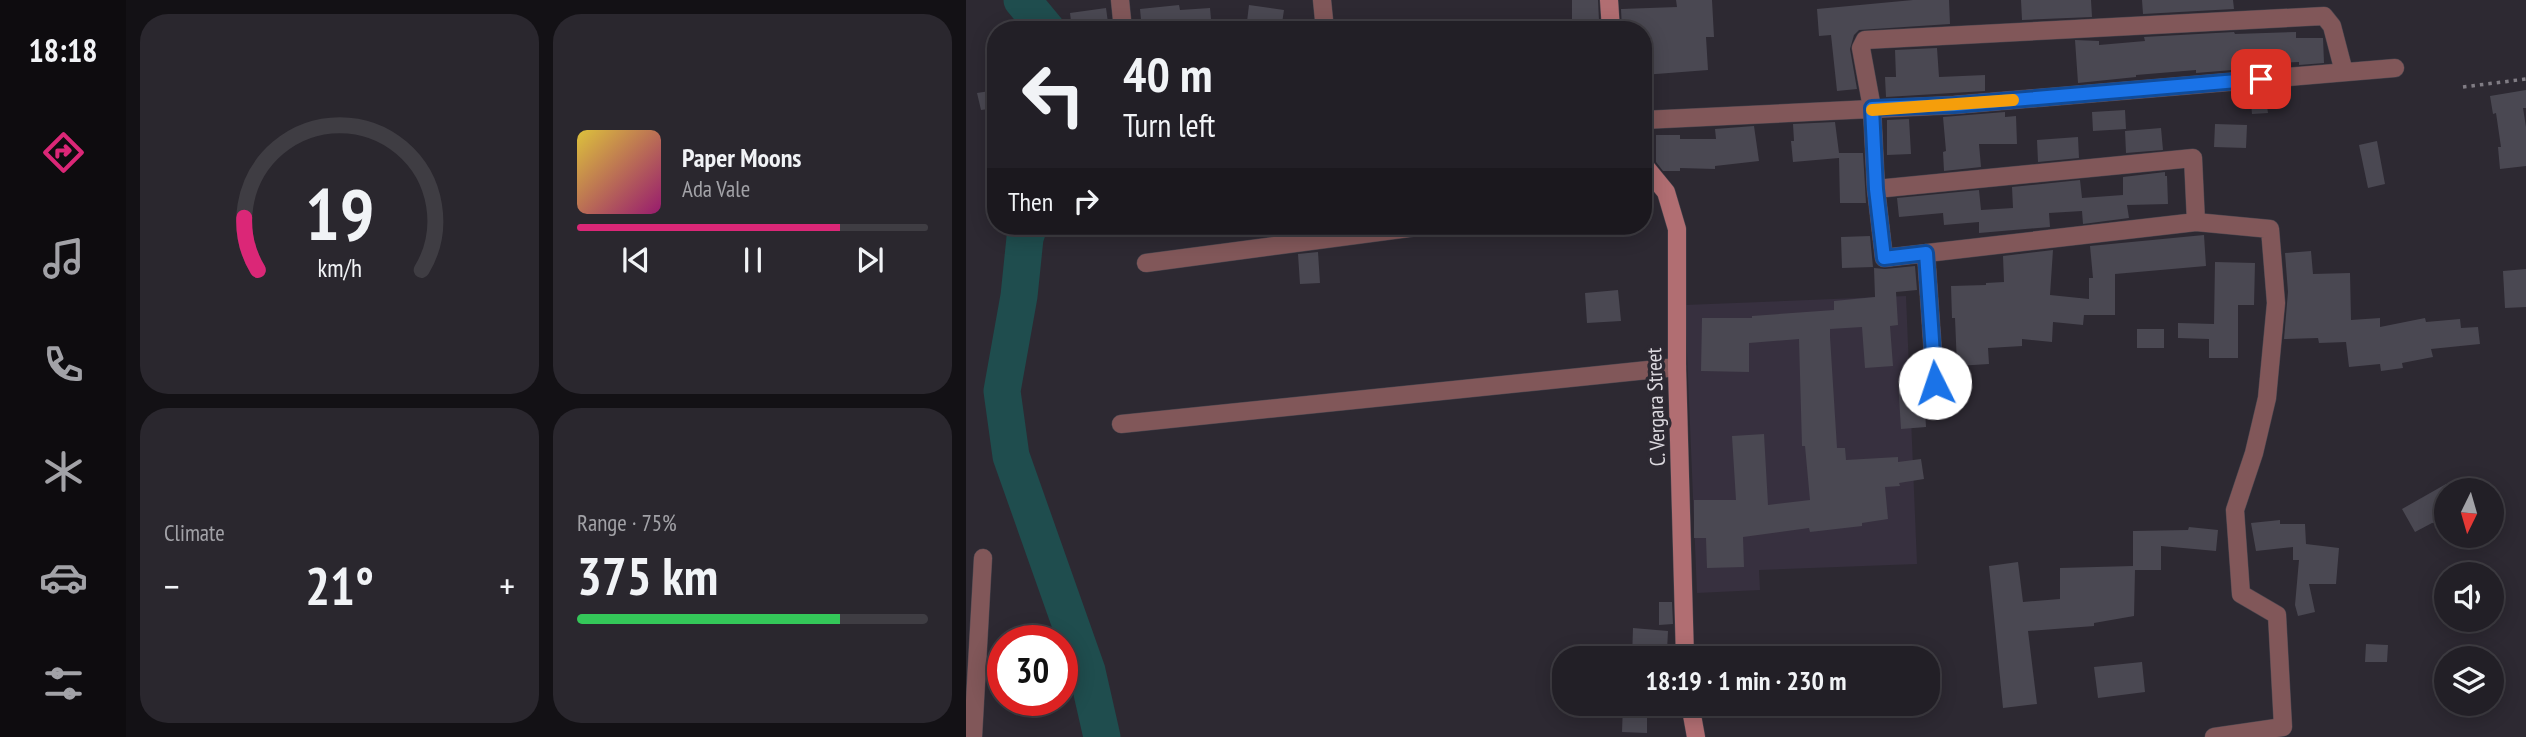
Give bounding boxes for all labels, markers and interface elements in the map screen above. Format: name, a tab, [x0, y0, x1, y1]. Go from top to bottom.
text: 18:18	[28, 29, 98, 71]
text: 40 m	[1123, 42, 1212, 106]
icon: left	[1008, 49, 1099, 140]
pin	[2231, 49, 2291, 109]
icon: arrive	[2242, 60, 2280, 98]
text: Turn left	[1123, 104, 1215, 146]
icon: directions	[39, 128, 88, 177]
text: Paper Moons	[682, 141, 801, 174]
text: 19	[305, 167, 374, 261]
text: Ada Vale	[682, 174, 750, 203]
icon: right	[1067, 182, 1105, 220]
text: Then	[1008, 185, 1053, 218]
icon: music	[39, 234, 88, 283]
icon: previous	[617, 241, 655, 279]
icon: pause	[734, 241, 772, 279]
icon: next	[851, 241, 889, 279]
text: km/h	[317, 252, 362, 284]
icon: phone	[39, 340, 88, 389]
position arrow	[1898, 346, 1972, 420]
street label: C. Vergara Street	[1640, 347, 1671, 467]
icon: climate	[39, 447, 88, 496]
north arrow	[2434, 478, 2504, 548]
map controls	[2434, 478, 2504, 716]
text: Range · 75%	[577, 508, 677, 537]
text: Climate	[164, 518, 225, 547]
text: 375 km	[577, 542, 718, 609]
text: 21°	[305, 552, 374, 619]
icon: car	[39, 553, 88, 602]
text: −	[164, 561, 180, 610]
text: +	[499, 561, 515, 610]
button: sound	[2434, 562, 2504, 632]
speed limit sign: 30	[987, 625, 1078, 716]
button: layers	[2434, 646, 2504, 716]
icon: filters	[39, 659, 88, 708]
text: 18:19 · 1 min · 230 m	[1646, 664, 1846, 697]

